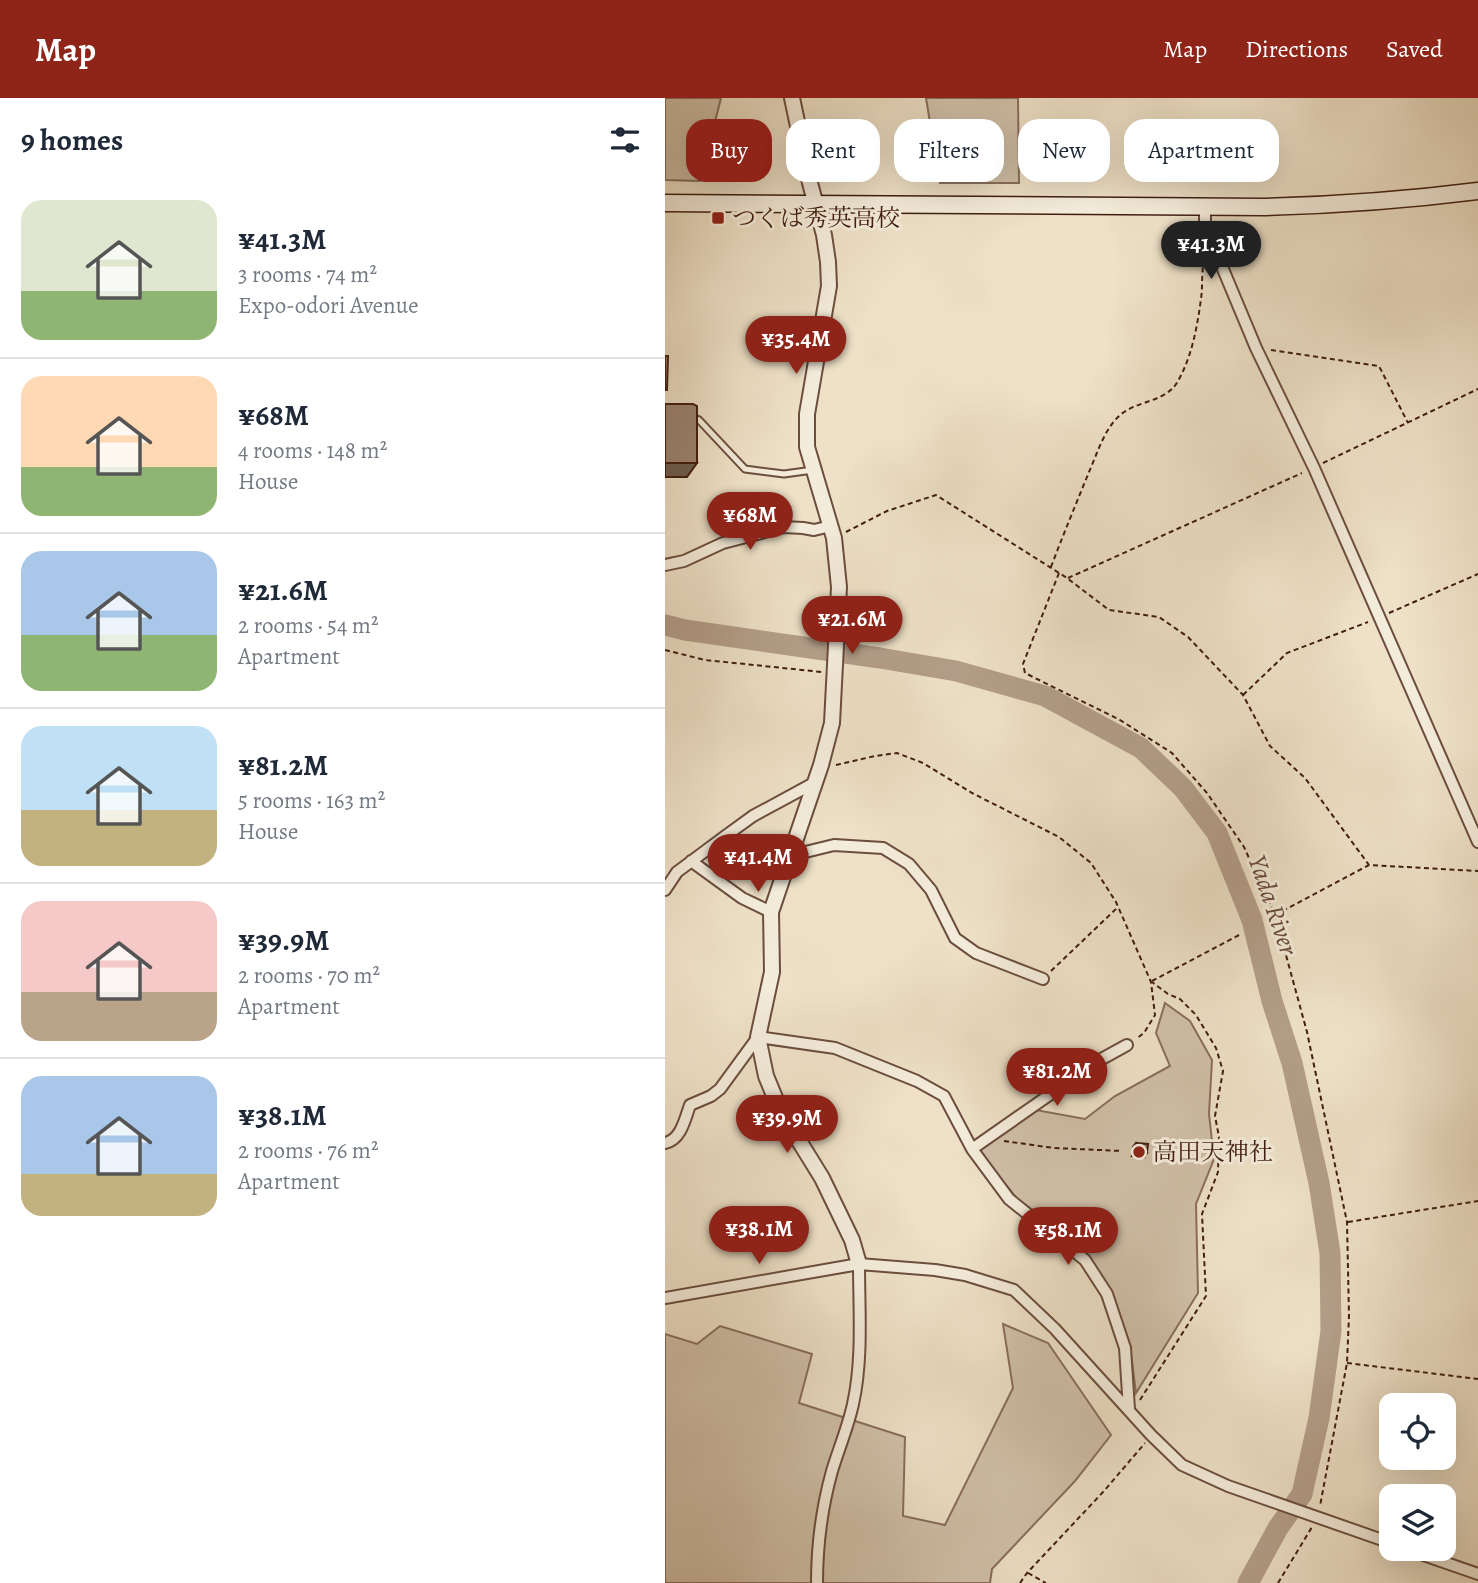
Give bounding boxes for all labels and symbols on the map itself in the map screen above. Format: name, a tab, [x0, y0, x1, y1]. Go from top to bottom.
place label: つくば秀英高校	[732, 202, 900, 234]
marker: つくば秀英高校	[710, 210, 726, 226]
pin: ¥41.3M	[1154, 222, 1268, 281]
pin: ¥35.4M	[739, 316, 853, 376]
pin: ¥68M	[709, 492, 791, 552]
pin: ¥21.6M	[795, 596, 909, 656]
pin: ¥41.4M	[701, 834, 815, 894]
water label: Yada River	[1240, 850, 1307, 961]
pin: ¥81.2M	[1000, 1048, 1114, 1108]
pin: ¥39.9M	[730, 1096, 844, 1155]
place label: 高田天神社	[1153, 1136, 1273, 1168]
marker: 高田天神社	[1131, 1144, 1147, 1160]
pin: ¥38.1M	[702, 1206, 816, 1266]
pin: ¥58.1M	[1011, 1208, 1125, 1267]

